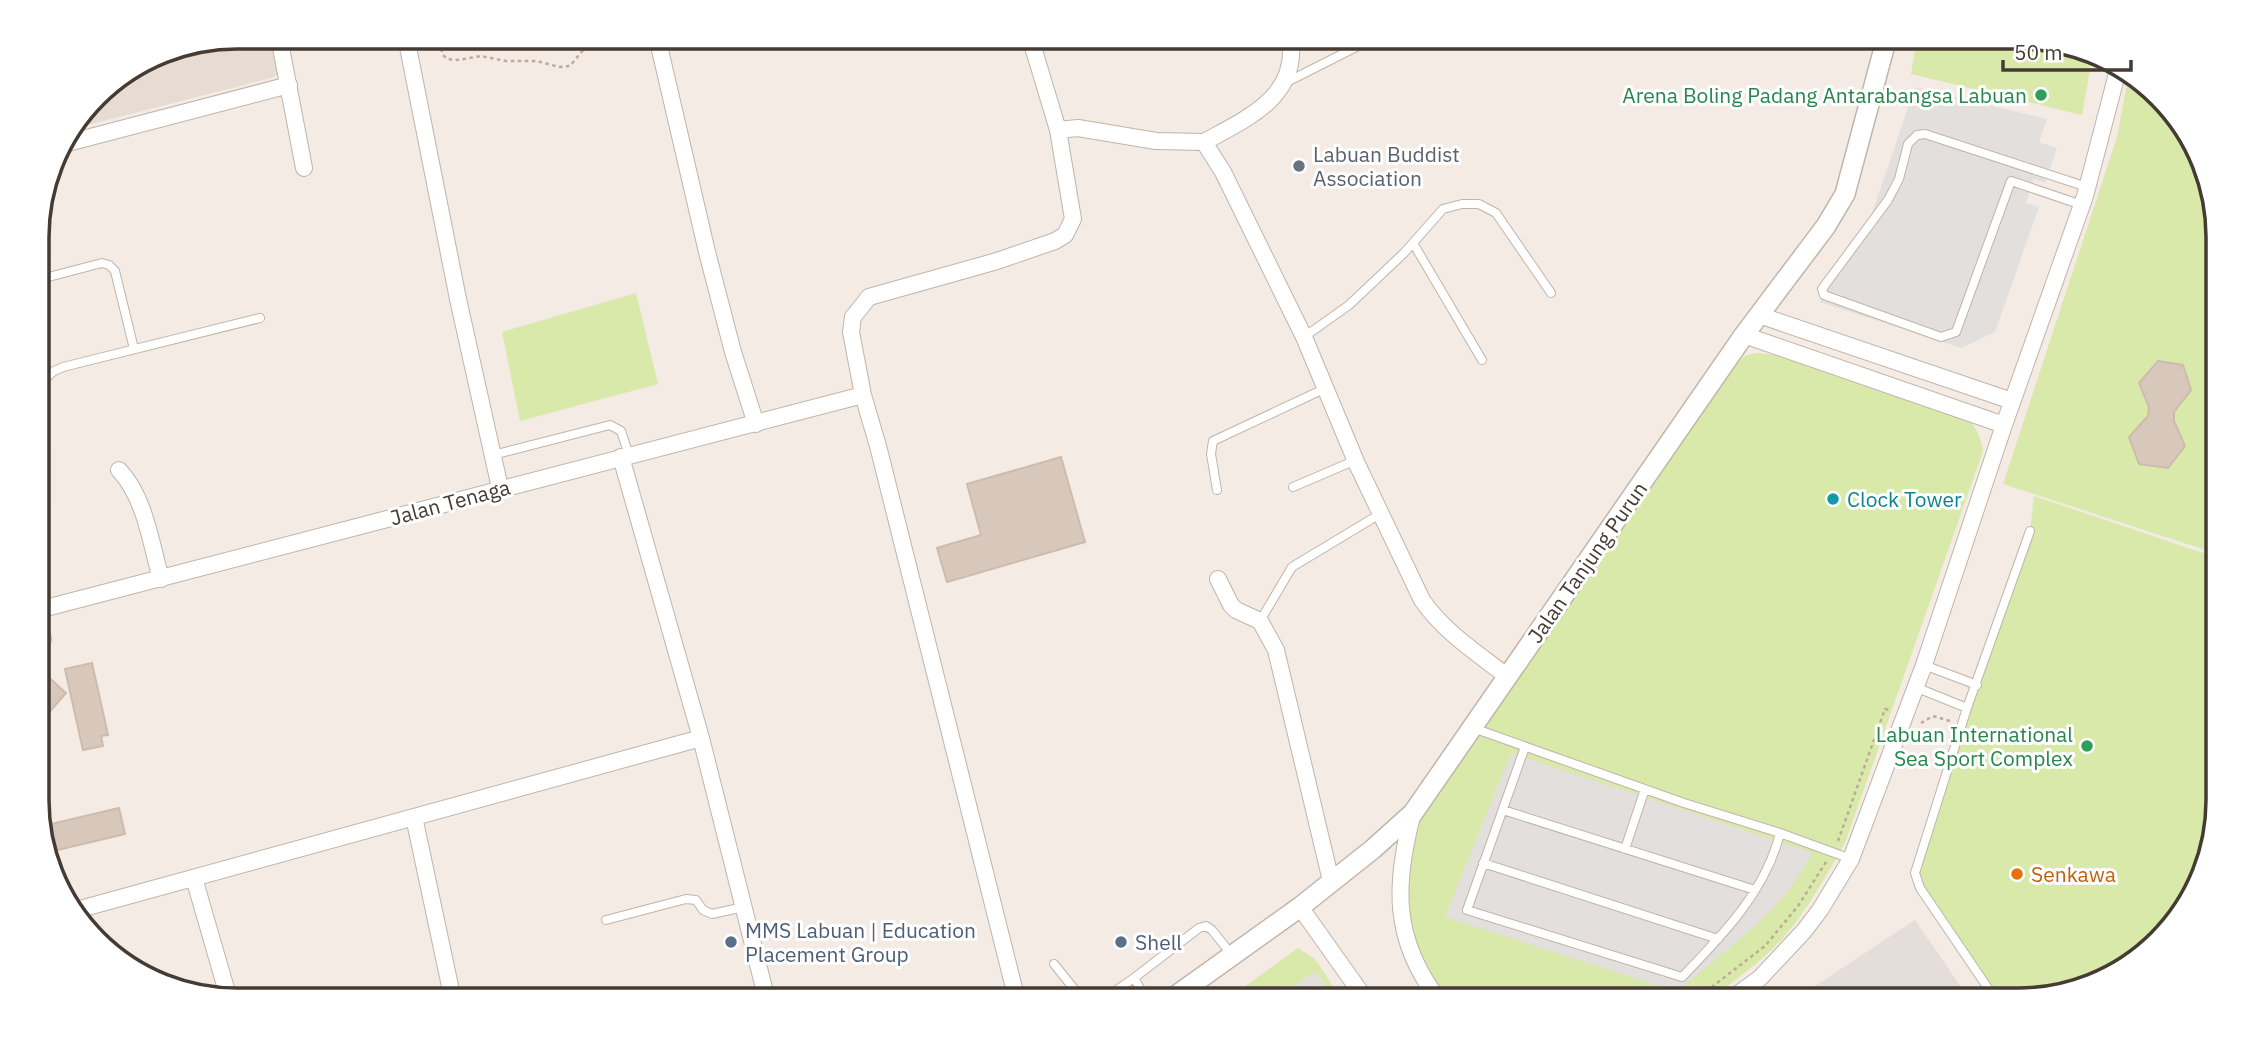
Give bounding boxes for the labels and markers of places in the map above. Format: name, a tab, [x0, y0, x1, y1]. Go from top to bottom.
place label: Arena Boling Padang Antarabangsa Labuan	[1622, 81, 2027, 109]
marker: Arena Boling Padang Antarabangsa Labuan	[2033, 87, 2049, 103]
place label: Labuan Buddist Association	[1313, 140, 1460, 192]
marker: Labuan Buddist Association	[1291, 158, 1307, 174]
place label: Clock Tower	[1847, 485, 1962, 513]
marker: Clock Tower	[1825, 491, 1841, 507]
place label: Labuan International Sea Sport Complex	[1876, 720, 2073, 772]
marker: Labuan International Sea Sport Complex	[2079, 738, 2095, 754]
place label: Senkawa	[2031, 860, 2116, 888]
marker: Senkawa	[2009, 866, 2025, 882]
place label: MMS Labuan | Education Placement Group	[745, 916, 976, 968]
place label: Shell	[1135, 928, 1182, 956]
marker: MMS Labuan | Education Placement Group	[723, 934, 739, 950]
marker: Shell	[1113, 934, 1129, 950]

